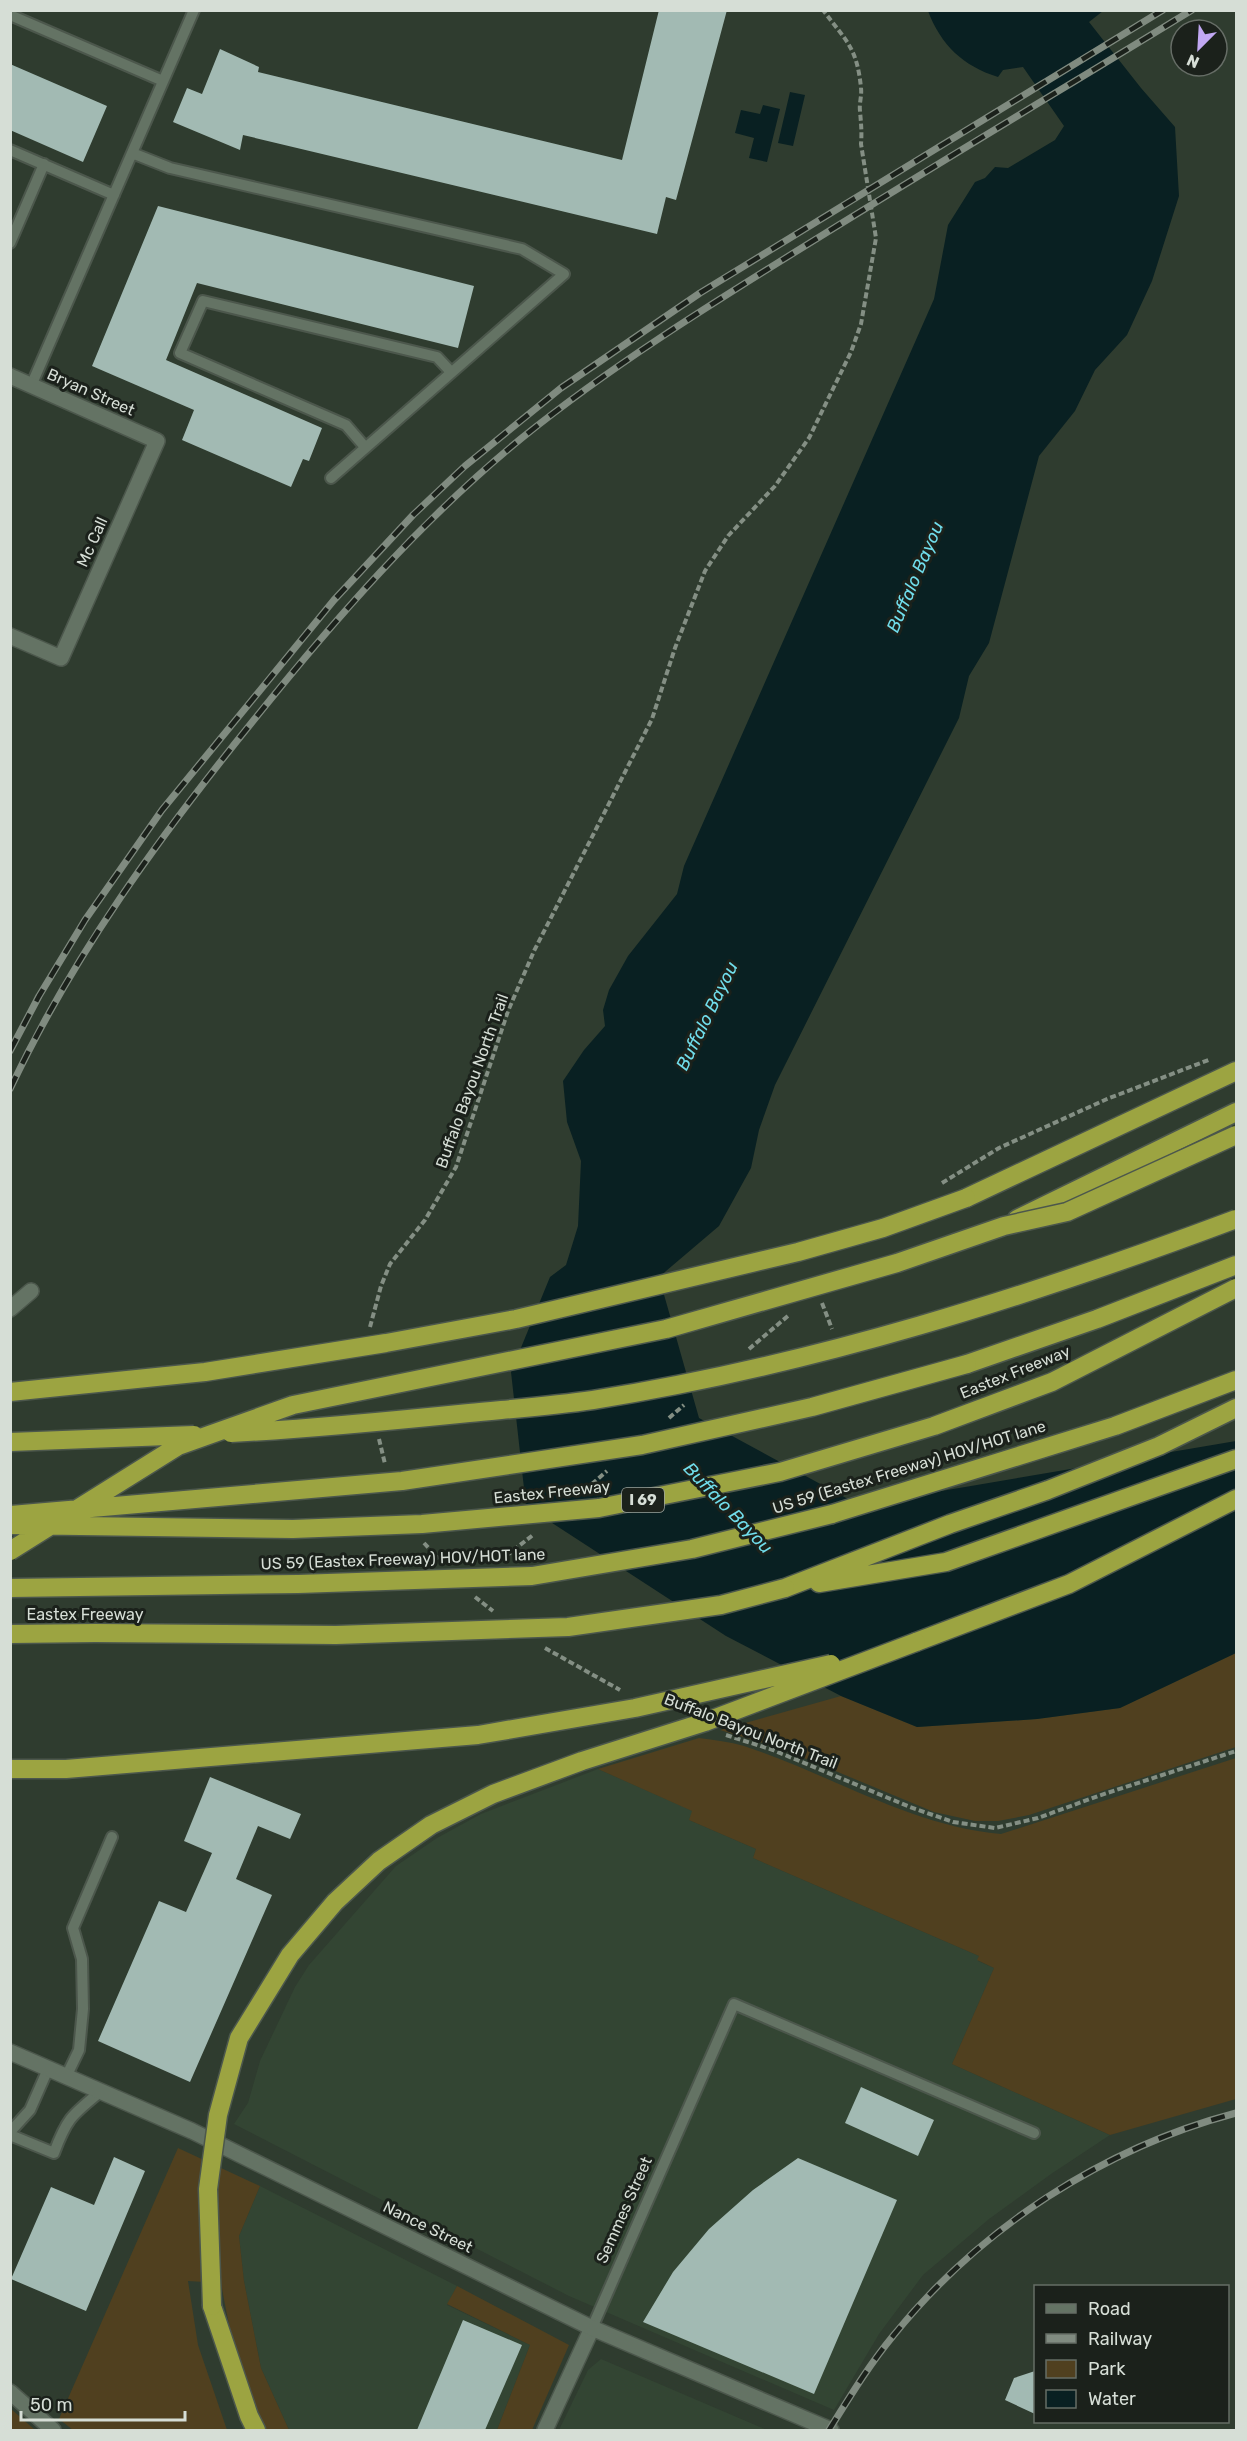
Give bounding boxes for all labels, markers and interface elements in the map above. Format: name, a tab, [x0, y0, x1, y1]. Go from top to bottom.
north arrow	[1169, 18, 1229, 78]
text: N	[1184, 50, 1202, 72]
street label: Bryan Street	[44, 364, 138, 420]
street label: Mc Call	[73, 514, 111, 570]
water label: Buffalo Bayou	[882, 518, 948, 636]
water label: Buffalo Bayou	[671, 958, 743, 1074]
street label: Buffalo Bayou North Trail	[432, 991, 512, 1171]
street label: Eastex Freeway	[957, 1341, 1073, 1403]
street label: US 59 (Eastex Freeway) HOV/HOT lane	[770, 1416, 1048, 1518]
water label: Buffalo Bayou	[679, 1458, 777, 1558]
street label: Eastex Freeway	[493, 1476, 611, 1508]
road number: I 69	[622, 1488, 664, 1512]
street label: US 59 (Eastex Freeway) HOV/HOT lane	[260, 1545, 546, 1573]
street label: Eastex Freeway	[26, 1605, 144, 1624]
street label: Buffalo Bayou North Trail	[662, 1689, 840, 1773]
street label: Semmes Street	[592, 2154, 656, 2266]
street label: Nance Street	[380, 2197, 476, 2257]
legend	[1034, 2285, 1229, 2423]
text: Road	[1088, 2298, 1131, 2320]
text: Railway	[1088, 2328, 1152, 2350]
text: Park	[1088, 2358, 1126, 2380]
scale bar	[21, 2384, 184, 2422]
text: Water	[1088, 2388, 1136, 2410]
text: 50 m	[30, 2394, 73, 2416]

